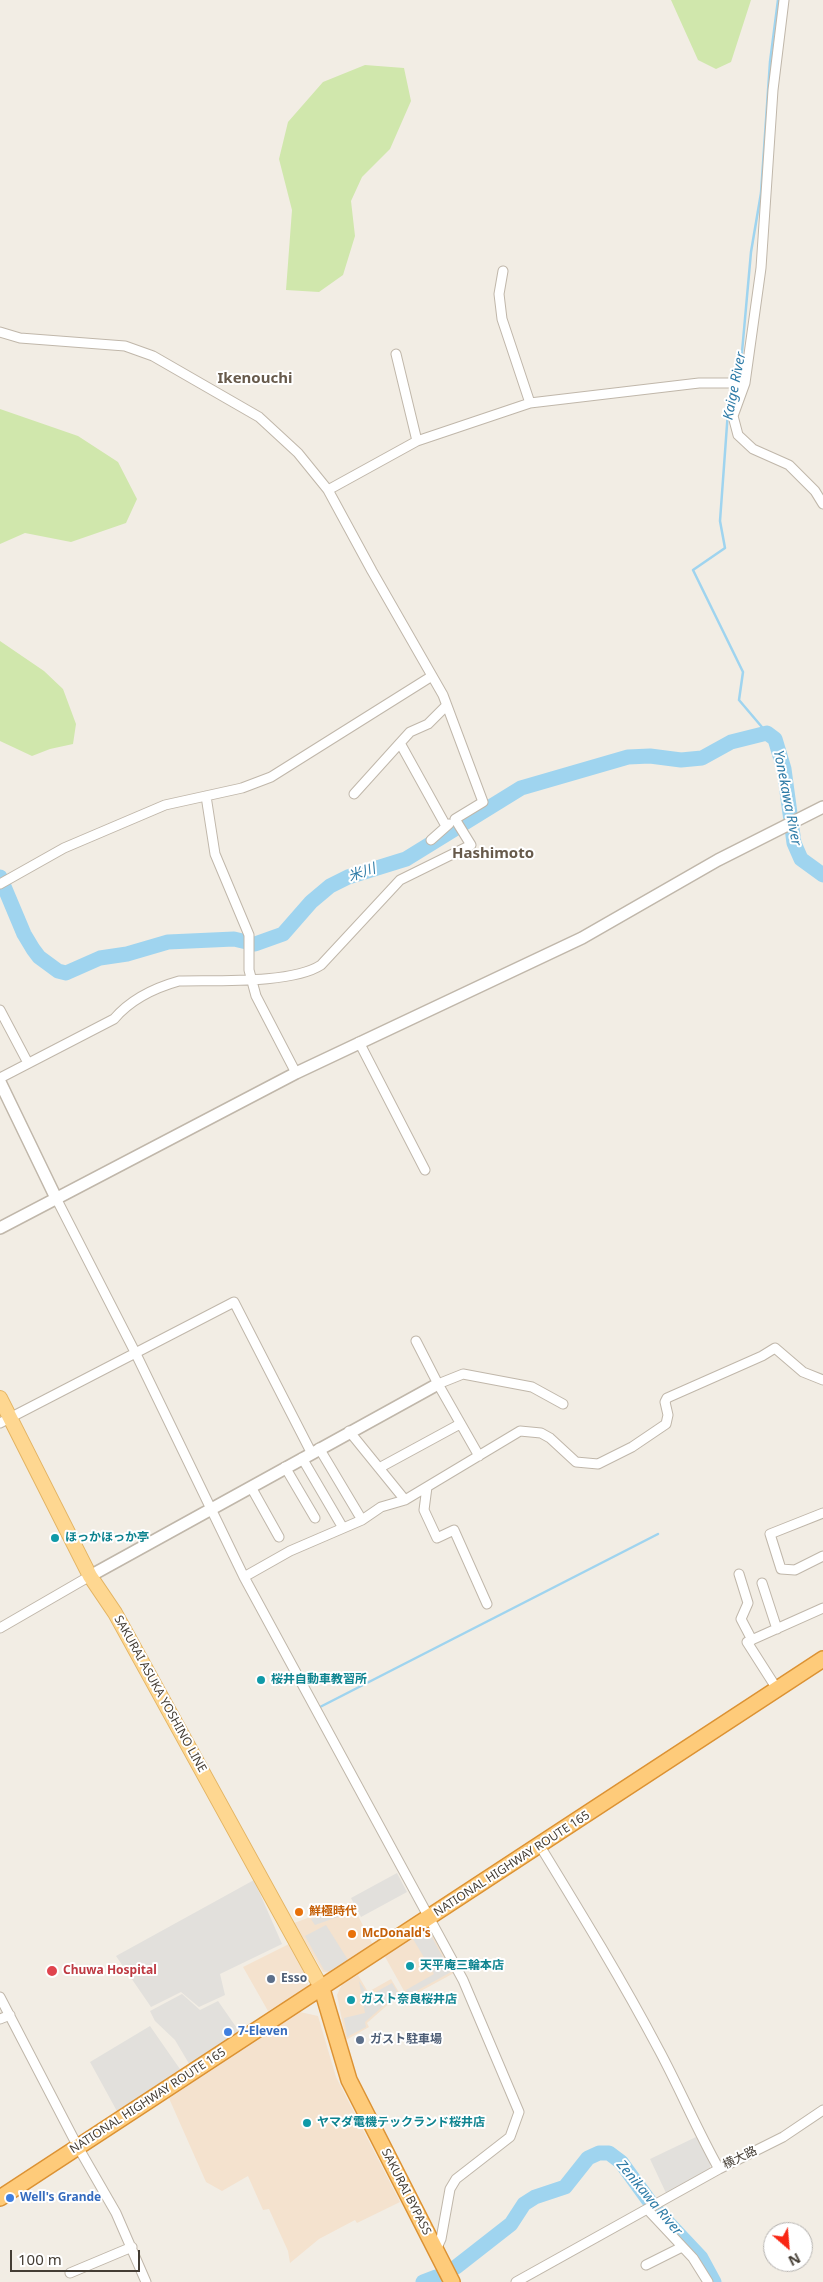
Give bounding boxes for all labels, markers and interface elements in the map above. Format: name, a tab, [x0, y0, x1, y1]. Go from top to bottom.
water label: Kaige River	[720, 351, 750, 421]
district label: Ikenouchi	[218, 370, 292, 388]
water label: Yonekawa River	[770, 749, 804, 847]
district label: Hashimoto	[452, 845, 534, 863]
water label: 米川	[346, 860, 378, 886]
place label: ほっかほっか亭	[65, 1531, 149, 1545]
marker: ほっかほっか亭	[49, 1532, 61, 1544]
street label: SAKURAI ASUKA YOSHINO LINE	[111, 1613, 209, 1775]
place label: 桜井自動車教習所	[271, 1673, 367, 1687]
marker: 桜井自動車教習所	[255, 1674, 267, 1686]
street label: NATIONAL HIGHWAY ROUTE 165	[431, 1808, 593, 1920]
place label: 鮮極時代	[309, 1905, 357, 1919]
marker: 鮮極時代	[293, 1906, 305, 1918]
place label: McDonald's	[362, 1927, 431, 1941]
marker: McDonald's	[346, 1928, 358, 1940]
place label: 天平庵三輪本店	[420, 1959, 504, 1973]
marker: 天平庵三輪本店	[404, 1960, 416, 1972]
marker: Chuwa Hospital	[45, 1964, 59, 1978]
place label: Chuwa Hospital	[63, 1964, 157, 1978]
place label: Esso	[281, 1972, 307, 1986]
marker: Esso	[265, 1973, 277, 1985]
place label: ガスト奈良桜井店	[361, 1993, 457, 2007]
marker: ガスト奈良桜井店	[345, 1994, 357, 2006]
place label: 7-Eleven	[238, 2025, 288, 2039]
marker: 7-Eleven	[222, 2026, 234, 2038]
place label: ガスト駐車場	[370, 2033, 442, 2047]
marker: ガスト駐車場	[354, 2034, 366, 2046]
street label: NATIONAL HIGHWAY ROUTE 165	[67, 2045, 229, 2157]
place label: ヤマダ電機テックランド桜井店	[317, 2116, 485, 2130]
marker: ヤマダ電機テックランド桜井店	[301, 2117, 313, 2129]
street label: 横大路	[721, 2144, 759, 2172]
street label: SAKURAI BYPASS	[378, 2146, 434, 2238]
water label: Zenikawa River	[613, 2157, 685, 2239]
place label: Well's Grande	[20, 2191, 101, 2205]
marker: Well's Grande	[4, 2192, 16, 2204]
north arrow	[763, 2222, 813, 2272]
scale bar	[12, 2240, 142, 2272]
text: 100 m	[18, 2249, 62, 2269]
text: N	[785, 2249, 804, 2271]

